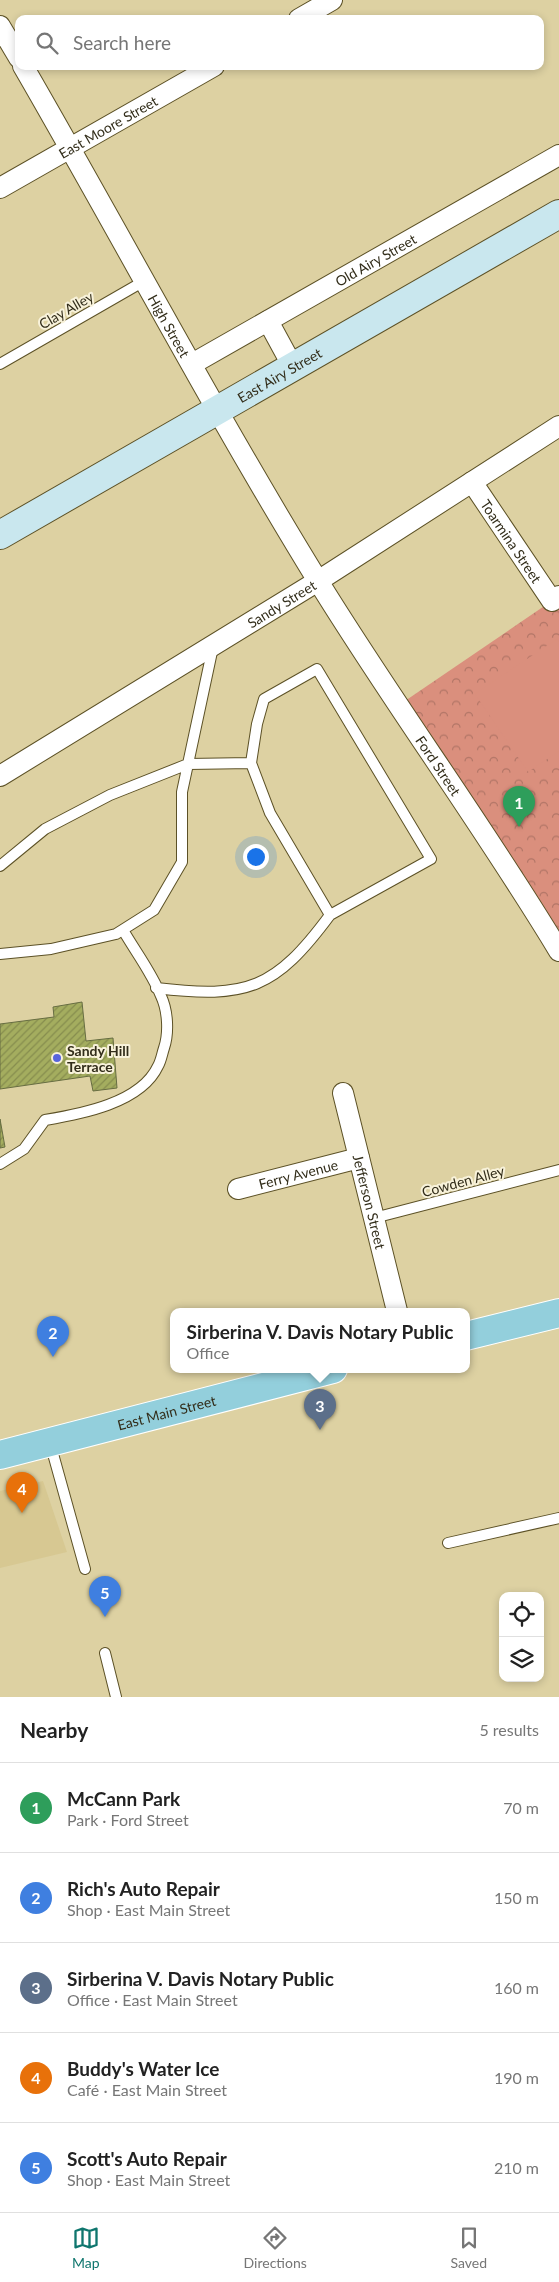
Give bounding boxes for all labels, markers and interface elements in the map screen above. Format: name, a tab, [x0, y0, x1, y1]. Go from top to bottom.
search box	[15, 15, 544, 70]
icon: search	[33, 29, 61, 57]
text: Search here	[73, 31, 171, 54]
street label: East Moore Street	[55, 92, 160, 161]
street label: Old Airy Street	[332, 230, 419, 289]
street label: Clay Alley	[36, 287, 97, 332]
street label: High Street	[145, 291, 194, 360]
street label: East Airy Street	[234, 344, 324, 406]
street label: Toarmina Street	[478, 496, 546, 586]
street label: Sandy Street	[244, 576, 319, 631]
street label: Ford Street	[413, 732, 465, 799]
pin: 1	[503, 786, 535, 827]
your location	[243, 844, 269, 870]
place label: Sandy Hill Terrace	[67, 1042, 129, 1075]
marker: Sandy Hill Terrace	[51, 1052, 63, 1064]
street label: Jefferson Street	[350, 1153, 390, 1251]
street label: Ferry Avenue	[257, 1155, 340, 1192]
street label: Cowden Alley	[420, 1162, 507, 1200]
popup	[170, 1308, 470, 1373]
pin: 2	[37, 1316, 69, 1357]
text: Sirberina V. Davis Notary Public	[187, 1320, 453, 1343]
text: Office	[187, 1343, 229, 1362]
pin: 3	[304, 1389, 336, 1430]
street label: East Main Street	[115, 1391, 218, 1433]
pin: 4	[6, 1472, 38, 1513]
pin: 5	[89, 1576, 121, 1617]
map controls	[499, 1592, 544, 1682]
button: locate	[499, 1592, 544, 1637]
button: layers	[499, 1637, 544, 1682]
text: Nearby	[20, 1717, 88, 1742]
text: 5 results	[479, 1720, 539, 1739]
text: McCann Park	[67, 1787, 180, 1810]
text: 1	[31, 1798, 41, 1817]
text: 70 m	[503, 1798, 539, 1817]
text: Park · Ford Street	[67, 1810, 189, 1829]
text: Rich's Auto Repair	[67, 1877, 220, 1900]
text: 2	[31, 1888, 41, 1907]
text: 150 m	[494, 1888, 539, 1907]
text: Shop · East Main Street	[67, 1900, 230, 1919]
text: Sirberina V. Davis Notary Public	[67, 1967, 334, 1990]
text: 3	[31, 1978, 41, 1997]
text: 160 m	[494, 1978, 539, 1997]
text: Office · East Main Street	[67, 1990, 238, 2009]
text: Buddy's Water Ice	[67, 2057, 220, 2080]
text: 4	[31, 2068, 41, 2087]
text: 190 m	[494, 2068, 539, 2087]
text: Café · East Main Street	[67, 2080, 227, 2099]
text: Scott's Auto Repair	[67, 2147, 227, 2170]
text: 5	[31, 2158, 41, 2177]
text: 210 m	[494, 2158, 539, 2177]
text: Shop · East Main Street	[67, 2170, 230, 2189]
tab: Map	[72, 2224, 100, 2271]
tab: Directions	[244, 2224, 307, 2271]
tab: Saved	[451, 2224, 487, 2271]

